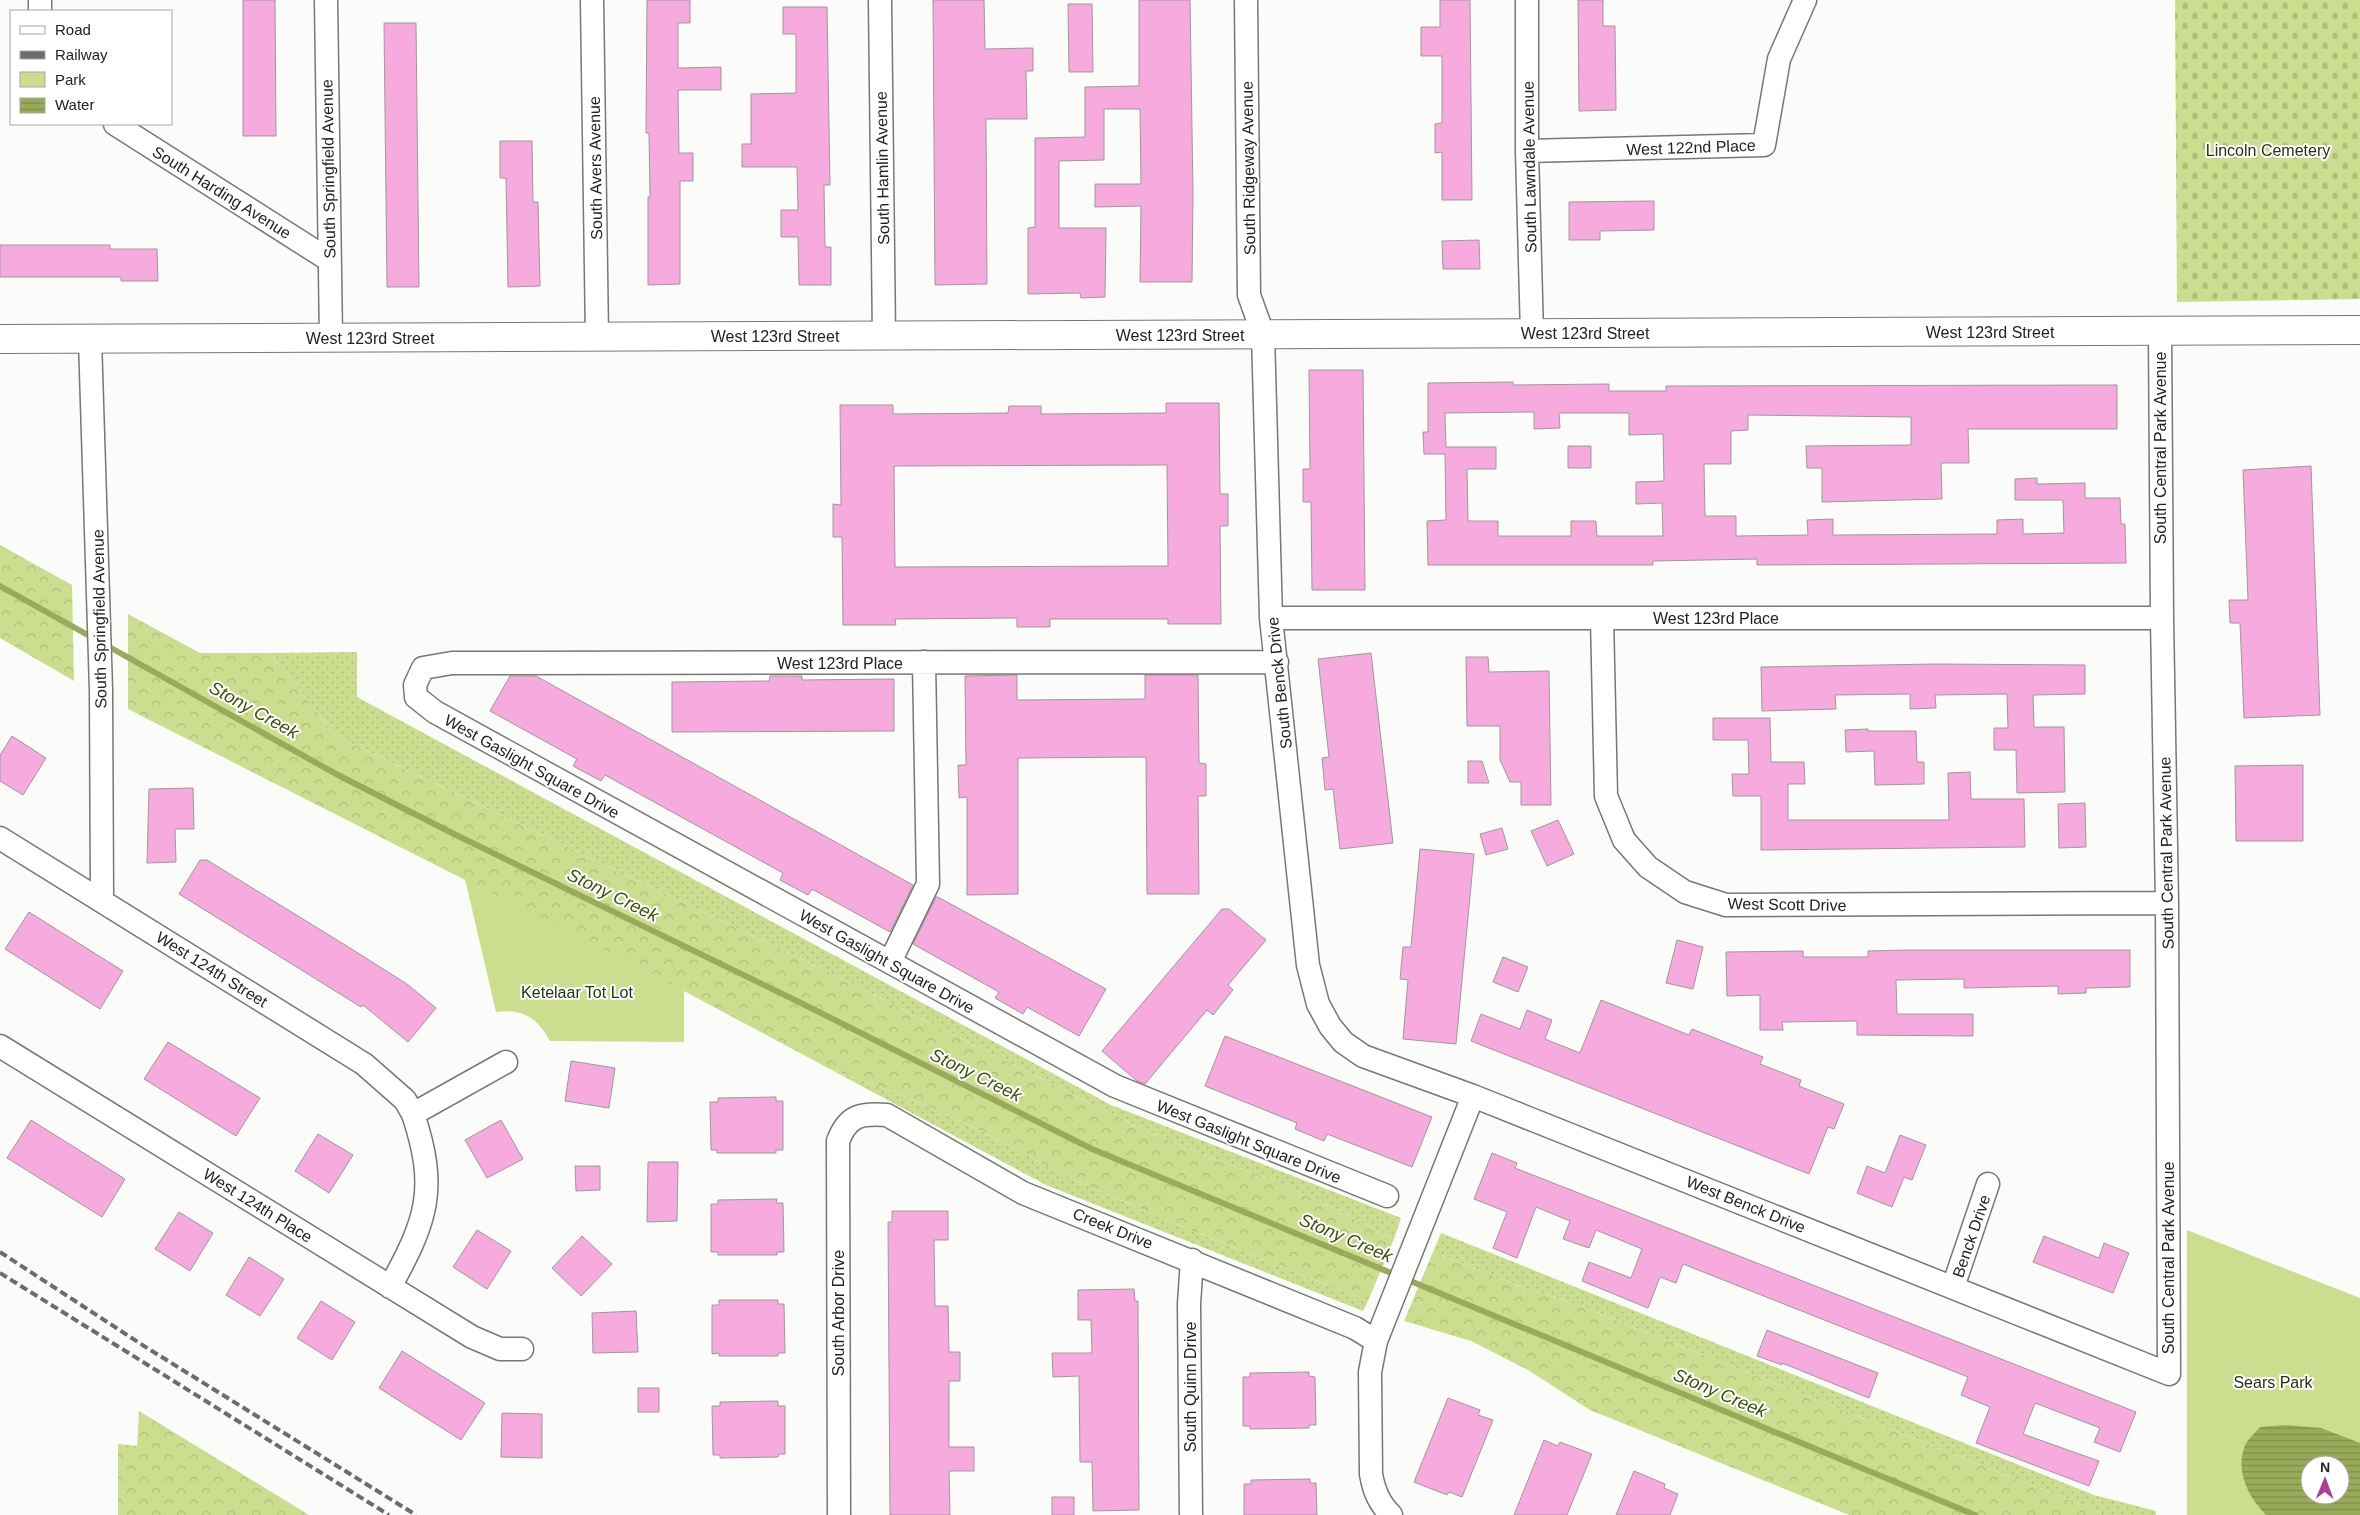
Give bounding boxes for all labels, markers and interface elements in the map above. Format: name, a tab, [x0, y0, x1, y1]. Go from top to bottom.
legend	[10, 10, 172, 125]
text: Road	[55, 21, 91, 38]
text: Railway	[55, 46, 108, 63]
text: Park	[55, 71, 86, 88]
street label: South Springfield Avenue	[318, 79, 339, 259]
street label: South Ridgeway Avenue	[1238, 81, 1259, 255]
street label: South Lawndale Avenue	[1519, 81, 1540, 253]
street label: South Hamlin Avenue	[873, 91, 892, 245]
text: Water	[55, 96, 94, 113]
street label: South Avers Avenue	[586, 96, 605, 240]
street label: West 122nd Place	[1626, 137, 1756, 158]
park label: Lincoln Cemetery	[2206, 142, 2330, 159]
street label: South Harding Avenue	[149, 143, 294, 242]
street label: West 123rd Street	[1926, 324, 2055, 341]
street label: West 123rd Street	[1521, 325, 1650, 342]
street label: West 123rd Street	[1116, 327, 1245, 344]
street label: West 123rd Street	[711, 328, 840, 345]
street label: West 123rd Street	[306, 330, 435, 347]
street label: South Central Park Avenue	[2152, 352, 2169, 544]
street label: South Springfield Avenue	[89, 529, 110, 709]
street label: West 123rd Place	[1653, 610, 1779, 627]
street label: South Benck Drive	[1264, 616, 1295, 750]
street label: West 123rd Place	[777, 655, 903, 672]
water label: Stony Creek	[206, 677, 303, 743]
street label: West Gaslight Square Drive	[441, 711, 622, 822]
street label: South Central Park Avenue	[2156, 756, 2177, 949]
water label: Stony Creek	[564, 864, 663, 926]
street label: West Scott Drive	[1727, 895, 1847, 914]
street label: West Gaslight Square Drive	[796, 906, 977, 1017]
street label: West 124th Street	[153, 928, 271, 1011]
park label: Ketelaar Tot Lot	[521, 984, 633, 1001]
water label: Stony Creek	[927, 1044, 1026, 1106]
street label: West Gaslight Square Drive	[1154, 1097, 1343, 1186]
street label: South Central Park Avenue	[2160, 1162, 2177, 1354]
street label: West 124th Place	[200, 1165, 315, 1246]
street label: West Benck Drive	[1684, 1173, 1808, 1236]
street label: Benck Drive	[1949, 1193, 1994, 1280]
street label: Creek Drive	[1070, 1205, 1155, 1252]
water label: Stony Creek	[1297, 1209, 1396, 1267]
street label: South Arbor Drive	[830, 1250, 847, 1376]
street label: South Quinn Drive	[1182, 1322, 1199, 1452]
water label: Stony Creek	[1671, 1364, 1770, 1422]
park label: Sears Park	[2233, 1374, 2314, 1391]
north arrow	[2300, 1455, 2350, 1505]
text: N	[2320, 1459, 2330, 1475]

